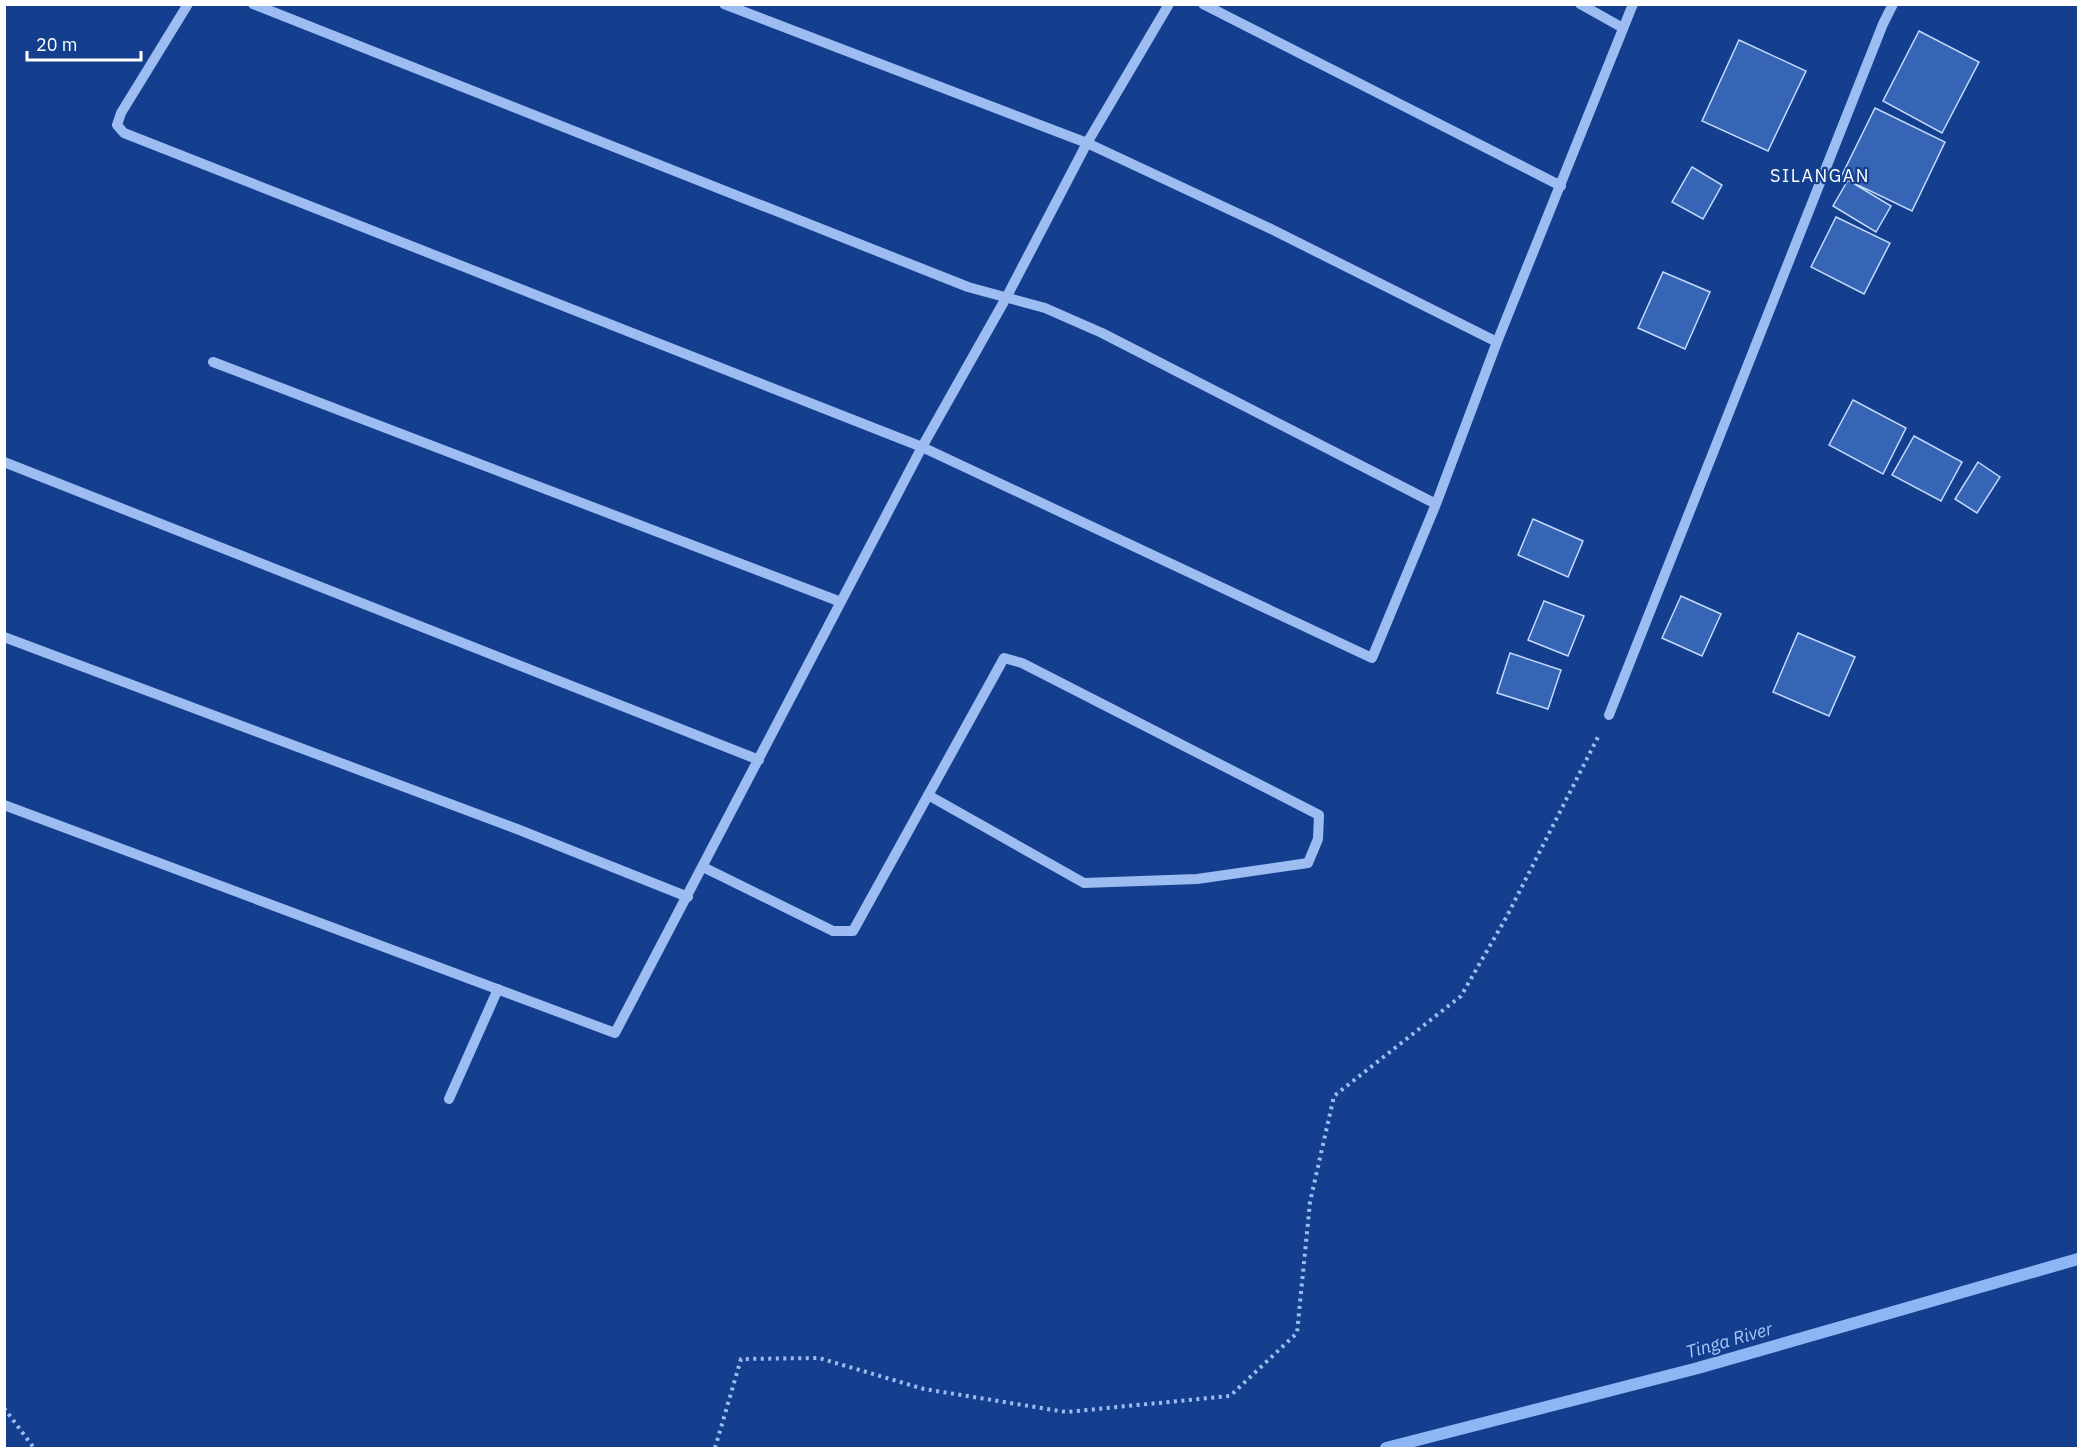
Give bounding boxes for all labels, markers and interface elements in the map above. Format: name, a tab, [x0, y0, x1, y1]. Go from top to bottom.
scale bar	[27, 24, 141, 62]
text: 20 m	[36, 33, 78, 56]
district label: SILANGAN	[1770, 164, 1870, 187]
water label: Tinga River	[1683, 1317, 1775, 1363]

